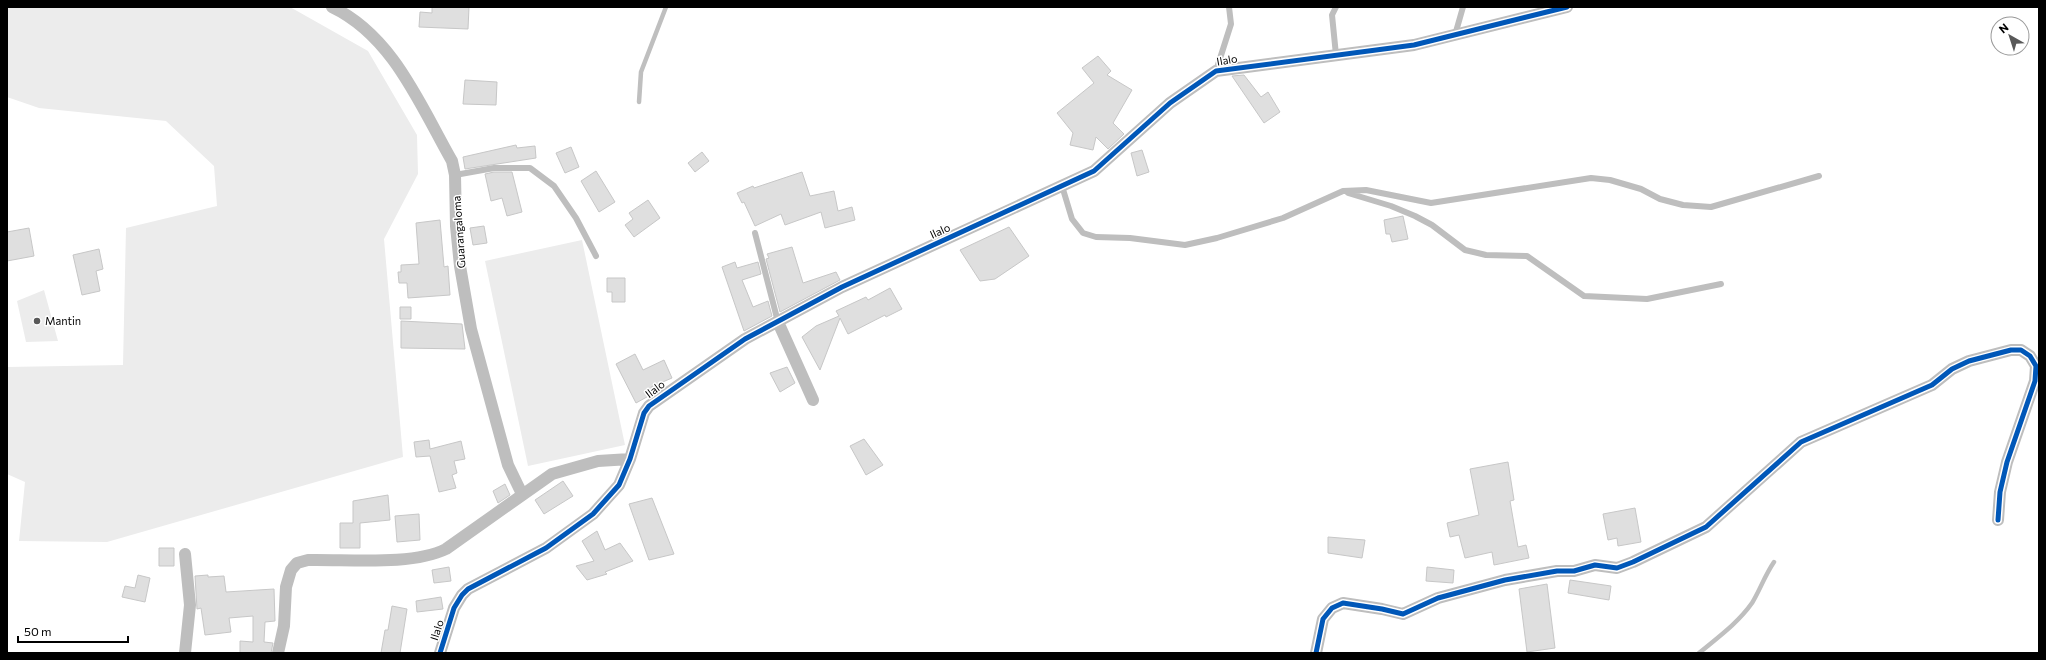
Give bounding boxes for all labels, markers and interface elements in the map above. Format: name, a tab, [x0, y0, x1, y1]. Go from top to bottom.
north arrow	[1990, 16, 2030, 56]
text: N	[1996, 20, 2011, 35]
street label: Ilalo	[1215, 51, 1239, 68]
street label: Guarangaloma	[449, 195, 468, 269]
street label: Ilalo	[928, 220, 952, 241]
place label: Mantin	[45, 314, 81, 327]
marker: Mantin	[32, 316, 42, 326]
street label: Ilalo	[642, 377, 667, 400]
street label: Ilalo	[427, 617, 446, 642]
scale bar	[18, 618, 128, 644]
text: 50 m	[24, 624, 52, 638]

